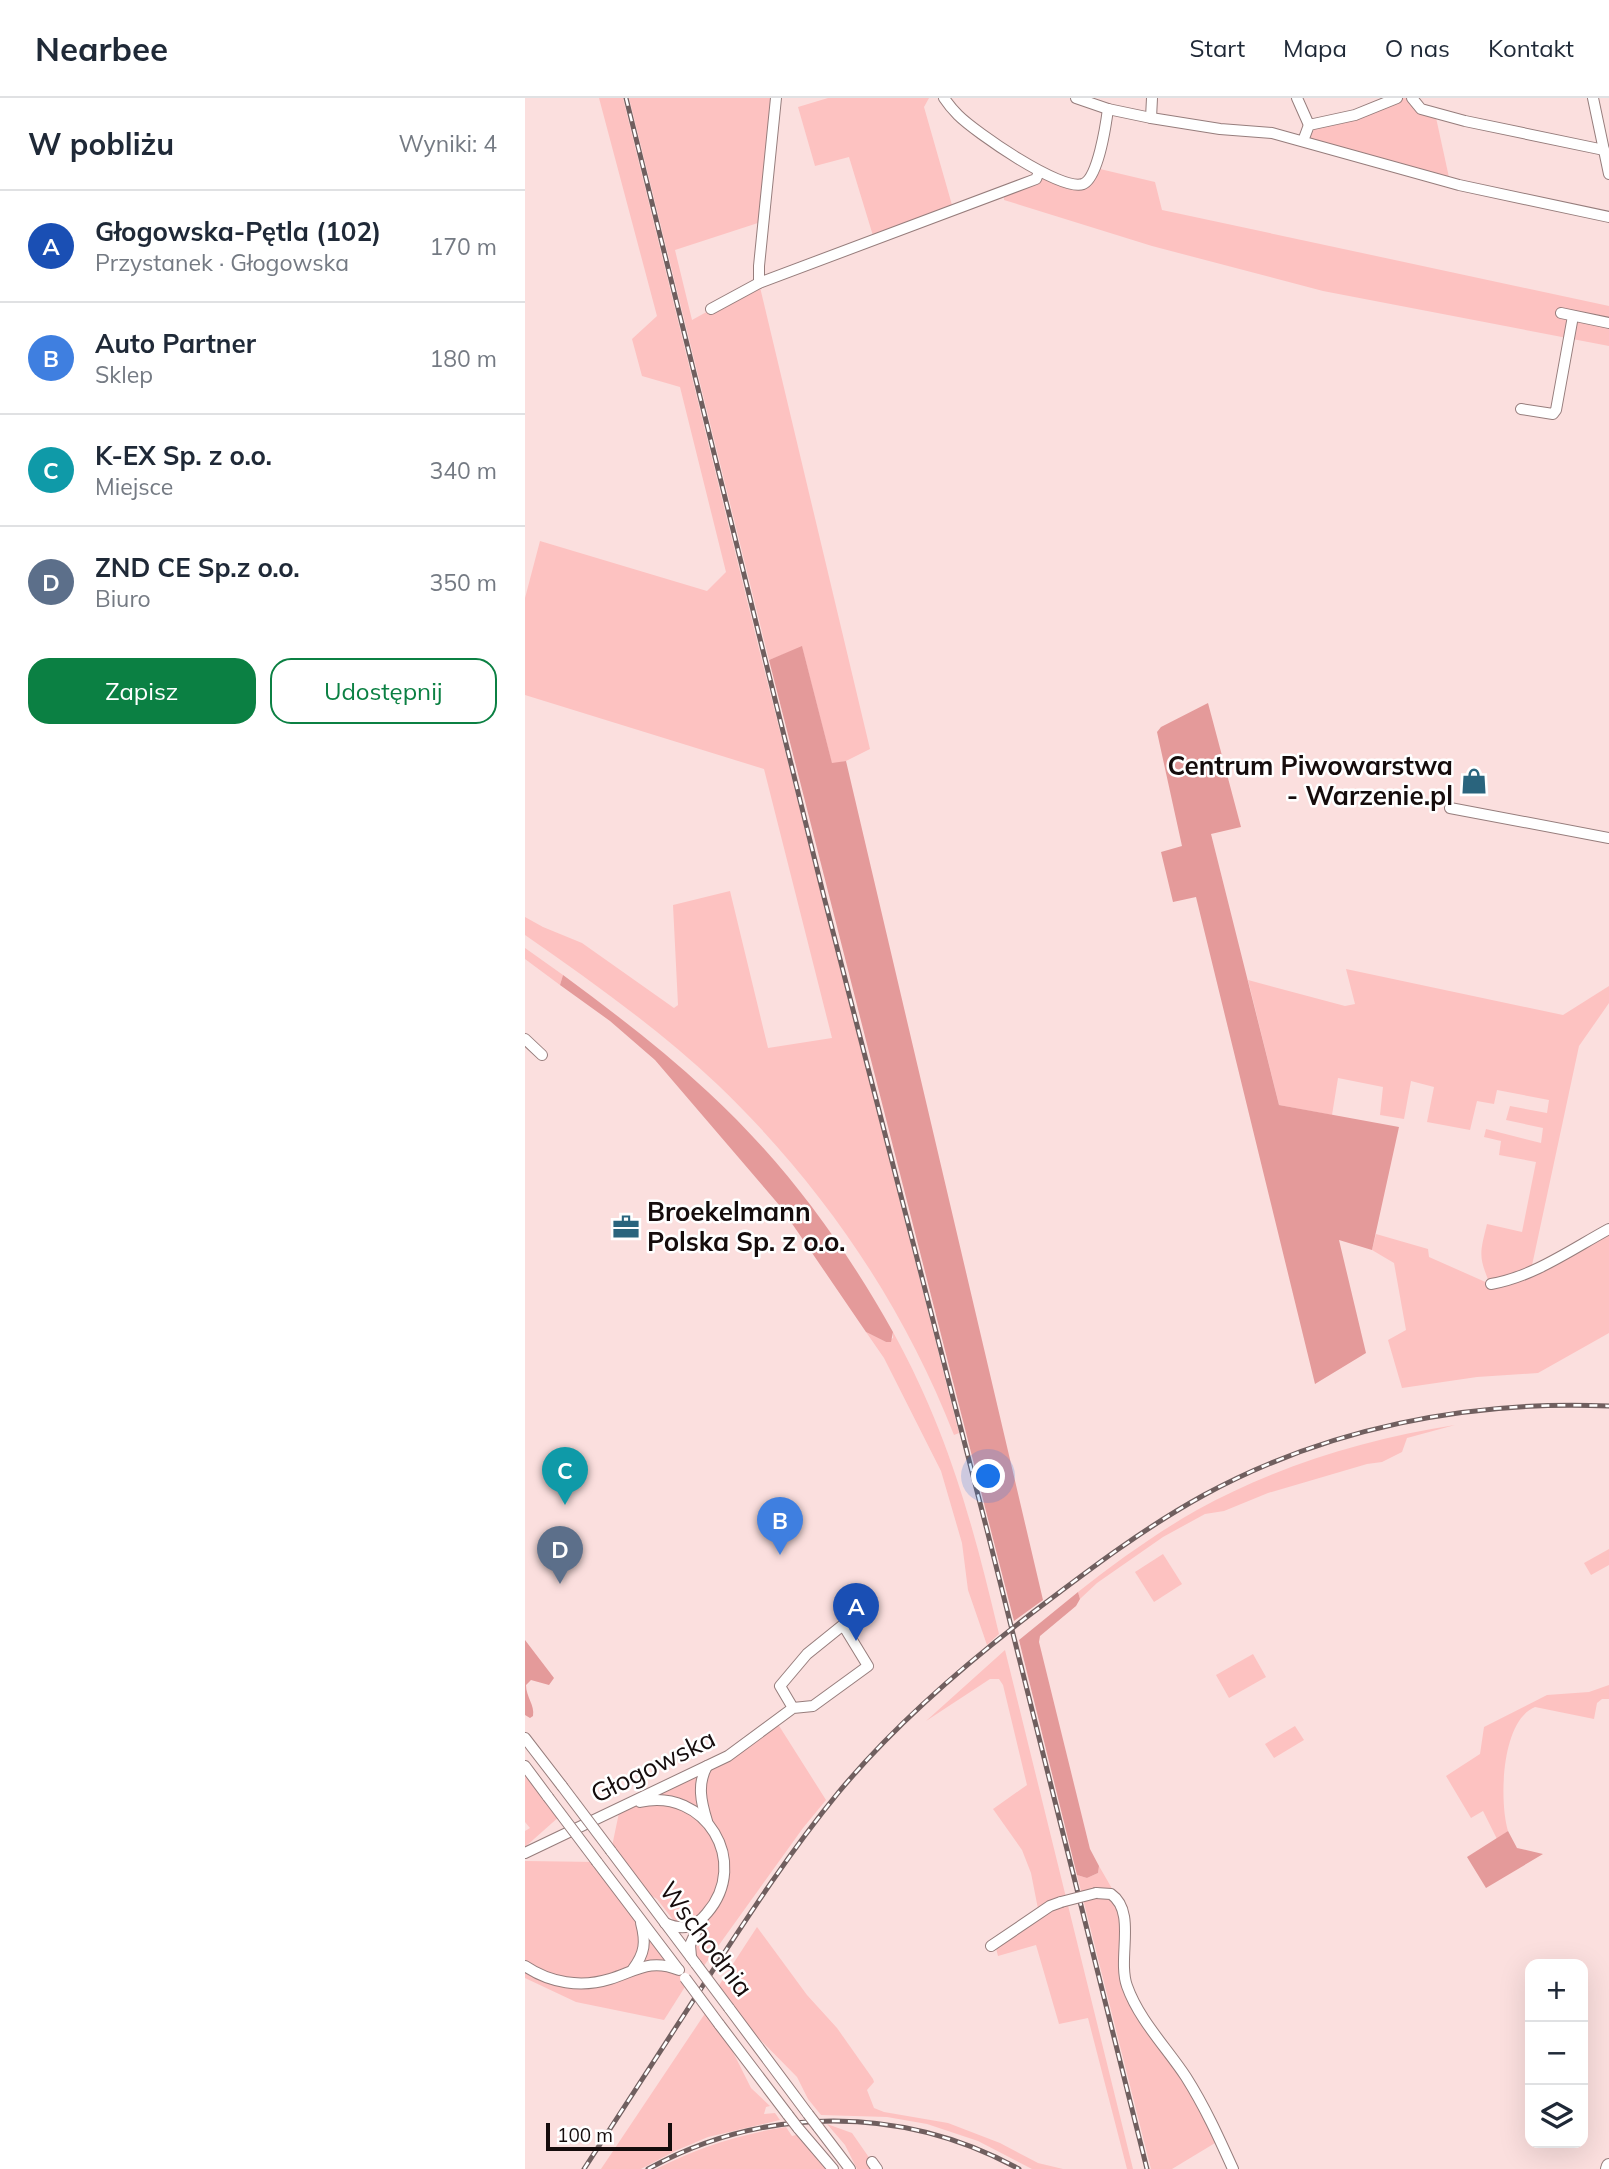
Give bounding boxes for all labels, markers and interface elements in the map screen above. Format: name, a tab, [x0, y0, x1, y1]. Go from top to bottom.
text: Nearbee	[35, 28, 168, 69]
text: Start	[1190, 33, 1245, 63]
text: Mapa	[1283, 33, 1347, 63]
text: O nas	[1385, 33, 1450, 63]
text: Kontakt	[1488, 33, 1574, 63]
text: W pobliżu	[28, 125, 174, 163]
text: Wyniki: 4	[399, 129, 497, 158]
text: Głogowska-Pętla (102)	[95, 215, 381, 248]
text: A	[42, 232, 60, 261]
text: 170 m	[429, 232, 497, 261]
text: Przystanek · Głogowska	[95, 248, 349, 277]
text: Auto Partner	[95, 327, 256, 360]
text: B	[43, 344, 59, 373]
text: 180 m	[429, 344, 497, 373]
text: Sklep	[95, 360, 153, 389]
text: K-EX Sp. z o.o.	[95, 439, 272, 472]
text: C	[43, 456, 59, 485]
text: 340 m	[429, 456, 497, 485]
text: Miejsce	[95, 472, 173, 501]
text: ZND CE Sp.z o.o.	[95, 551, 300, 584]
text: D	[42, 568, 60, 597]
text: 350 m	[429, 568, 497, 597]
text: Biuro	[95, 584, 151, 613]
button: Zapisz	[28, 658, 256, 724]
button: Udostępnij	[270, 658, 497, 724]
place label: Centrum Piwowarstwa - Warzenie.pl	[1167, 749, 1453, 812]
shop icon: Centrum Piwowarstwa - Warzenie.pl	[1459, 766, 1489, 796]
place label: Broekelmann Polska Sp. z o.o.	[647, 1195, 845, 1258]
office icon: Broekelmann Polska Sp. z o.o.	[611, 1212, 641, 1242]
pin: C	[542, 1447, 588, 1505]
your location	[971, 1459, 1005, 1493]
pin: B	[757, 1497, 803, 1555]
pin: D	[537, 1526, 583, 1584]
pin: A	[833, 1583, 879, 1641]
street label: Głogowska	[585, 1721, 720, 1810]
street label: Wschodnia	[652, 1875, 760, 2003]
map controls	[1525, 1959, 1588, 2148]
button: +	[1525, 1959, 1588, 2022]
button: −	[1525, 2022, 1588, 2085]
button: layers	[1525, 2085, 1588, 2148]
scale bar	[546, 2120, 672, 2152]
text: 100 m	[557, 2123, 613, 2147]

